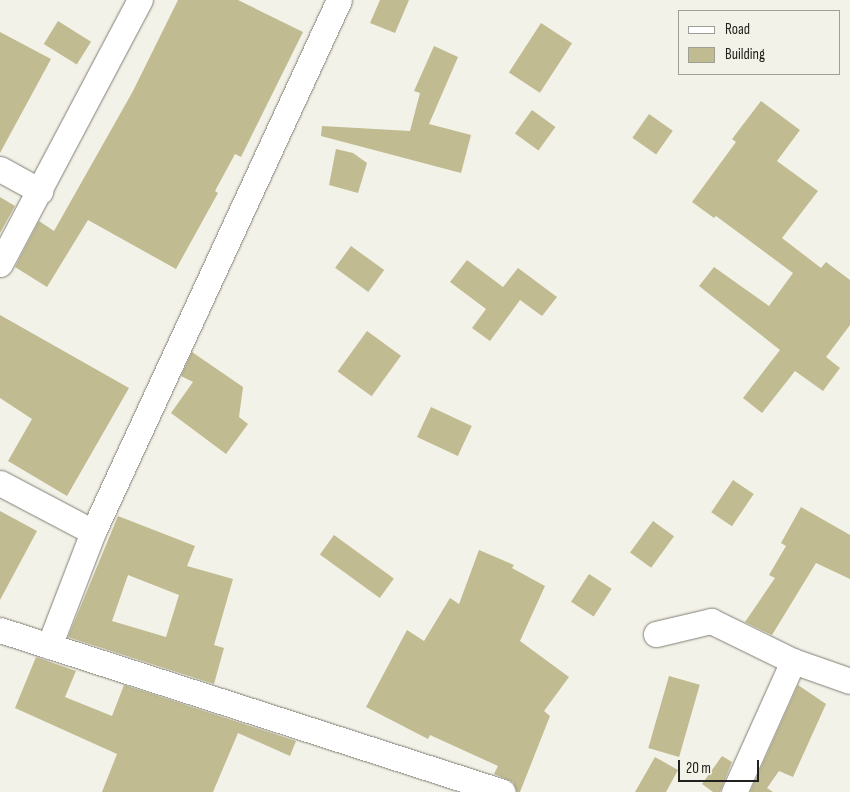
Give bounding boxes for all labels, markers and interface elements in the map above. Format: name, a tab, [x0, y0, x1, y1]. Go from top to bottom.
legend	[678, 10, 840, 75]
text: Road	[725, 20, 750, 39]
text: Building	[725, 45, 765, 64]
scale bar	[680, 750, 761, 782]
text: 20 m	[686, 759, 711, 778]

